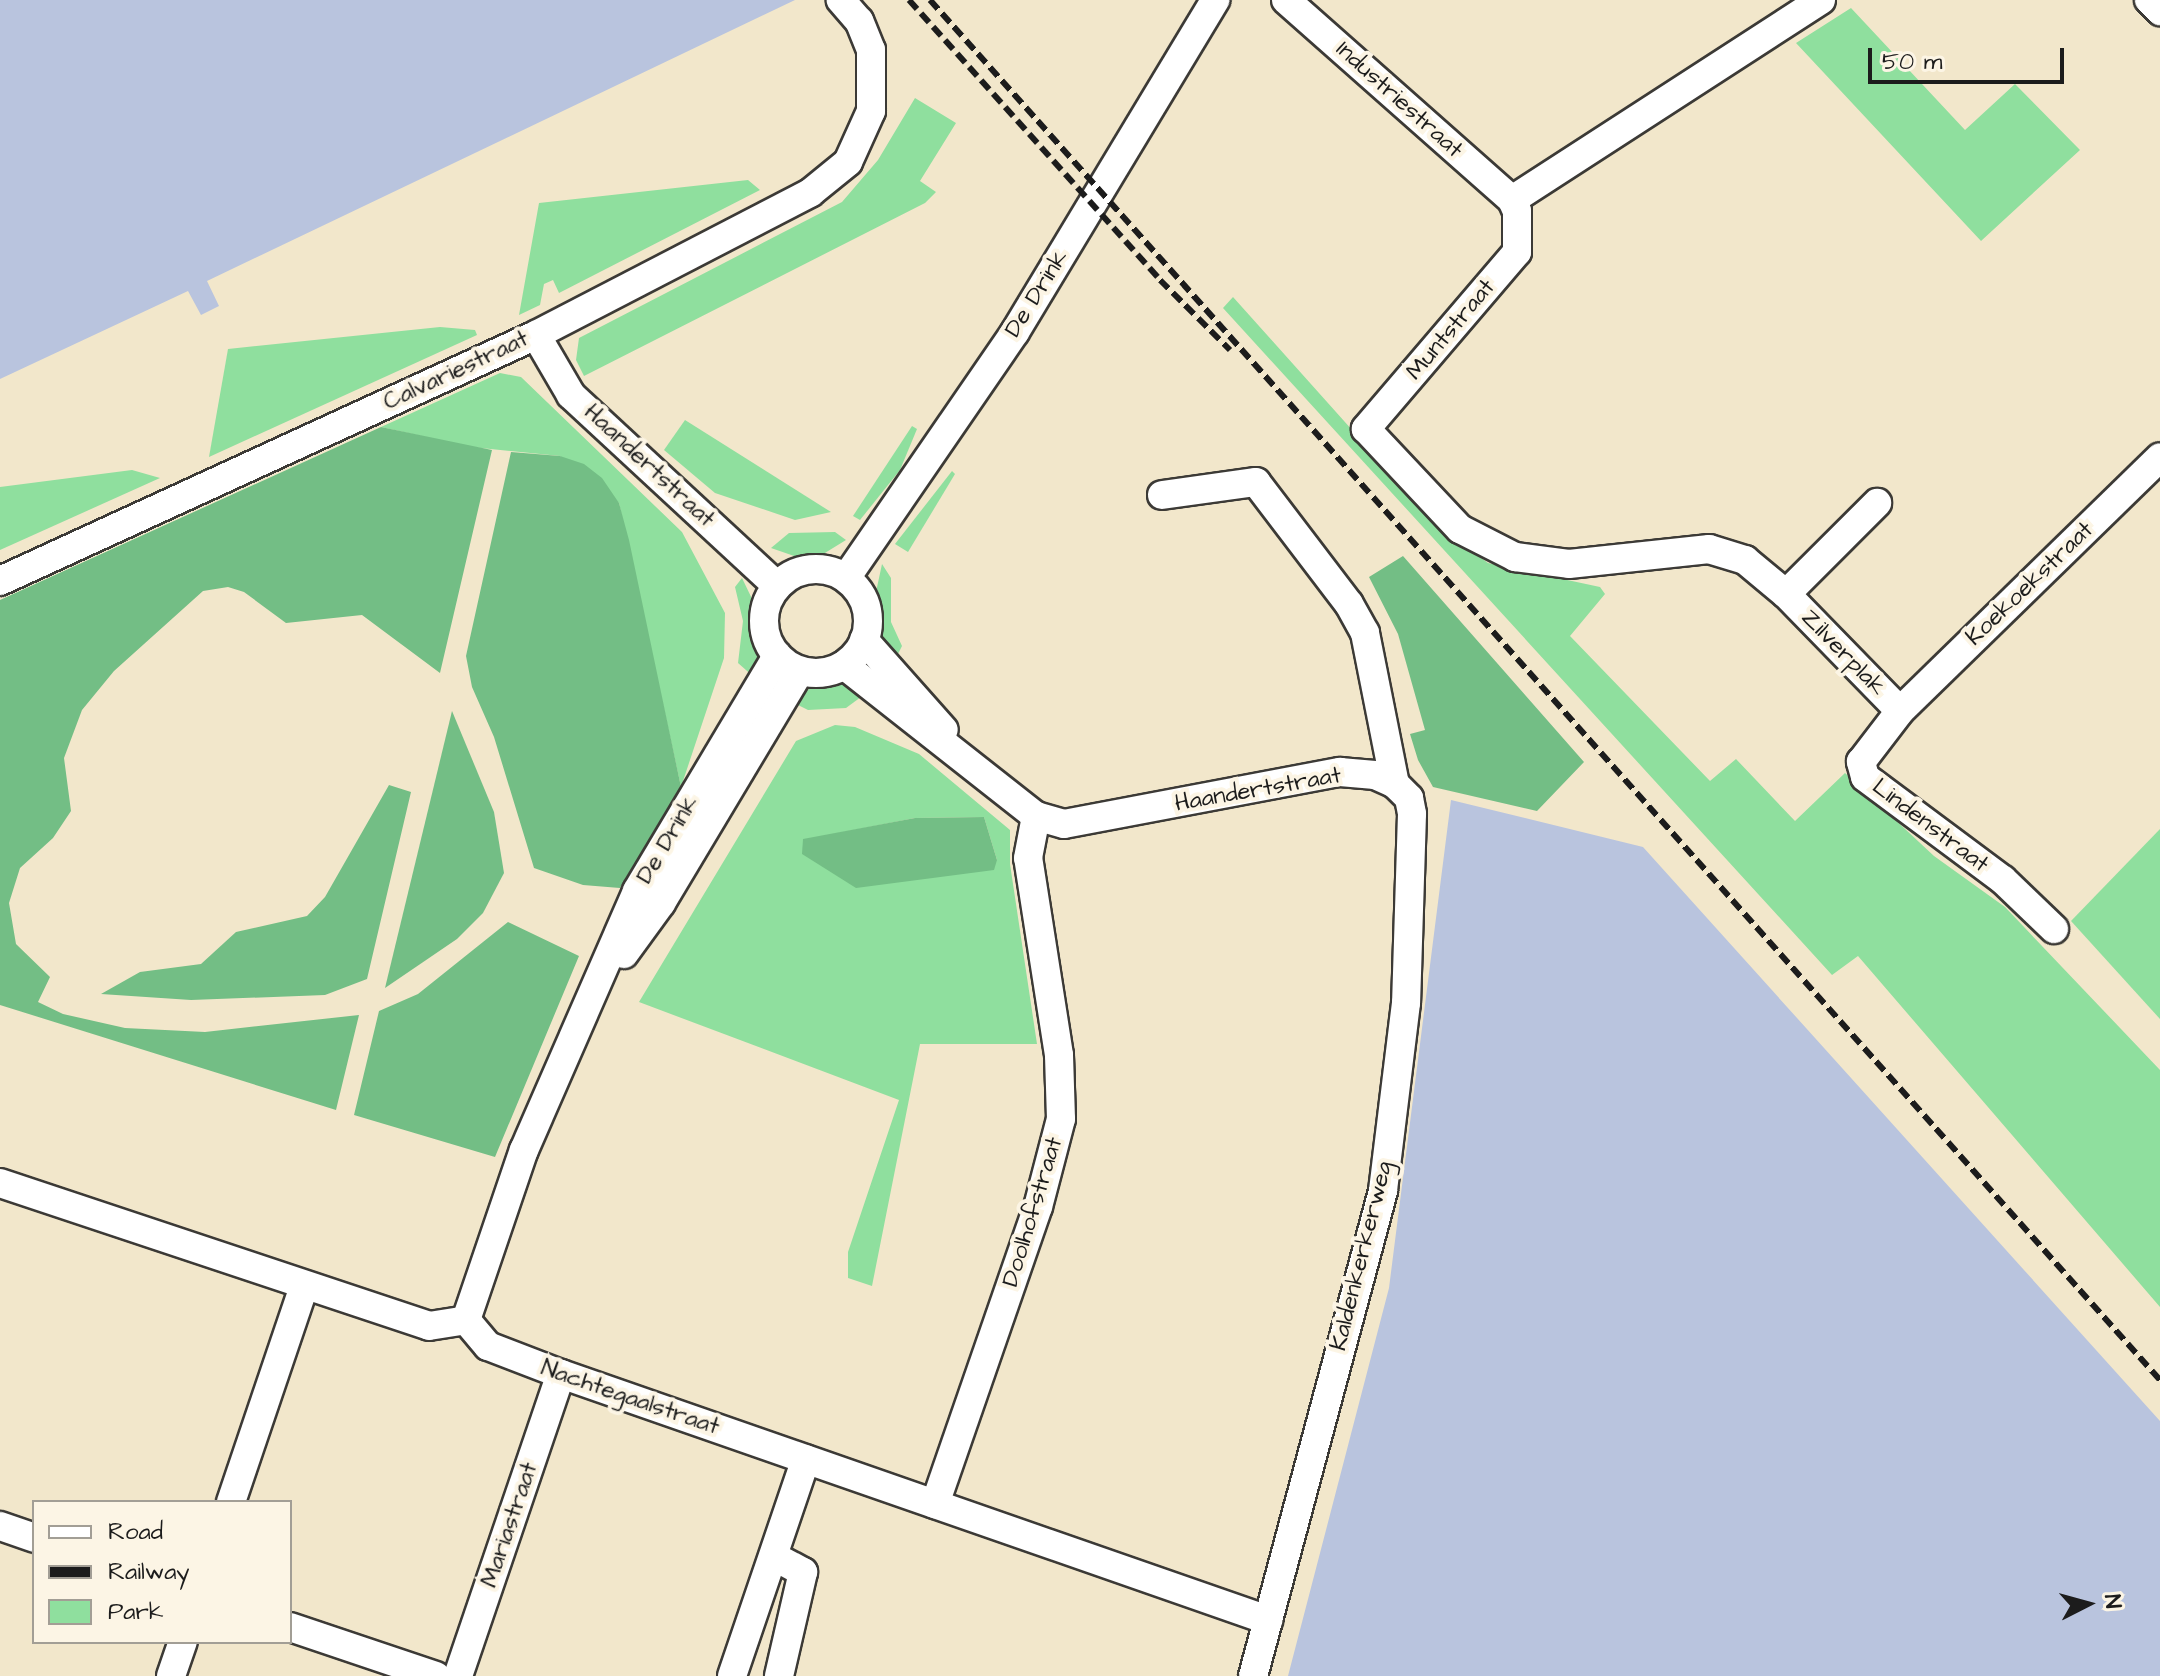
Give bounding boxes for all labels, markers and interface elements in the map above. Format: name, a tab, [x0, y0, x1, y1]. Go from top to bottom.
scale bar	[1872, 32, 2068, 82]
street label: Industriestraat	[1330, 35, 1468, 165]
text: 50 m	[1882, 45, 1942, 79]
street label: De Drink	[999, 245, 1075, 343]
street label: Muntstraat	[1400, 274, 1502, 386]
street label: Calvariestraat	[379, 325, 533, 417]
street label: Haandertstraat	[578, 398, 720, 534]
street label: Koekoekstraat	[1960, 516, 2100, 652]
street label: Zilverplak	[1795, 604, 1891, 702]
street label: Haandertstraat	[1173, 761, 1343, 819]
street label: Lindenstraat	[1866, 773, 1994, 879]
street label: De Drink	[631, 791, 705, 889]
street label: Doolhofstraat	[997, 1134, 1069, 1290]
street label: Kaldenkerkerweg	[1324, 1158, 1400, 1354]
street label: Nachtegaalstraat	[537, 1354, 723, 1442]
street label: Mariastraat	[475, 1459, 545, 1591]
legend	[32, 1500, 292, 1644]
text: Road	[108, 1515, 163, 1549]
text: Railway	[108, 1555, 190, 1589]
north arrow	[2048, 1564, 2128, 1644]
text: N	[2096, 1593, 2129, 1610]
text: Park	[108, 1595, 164, 1629]

